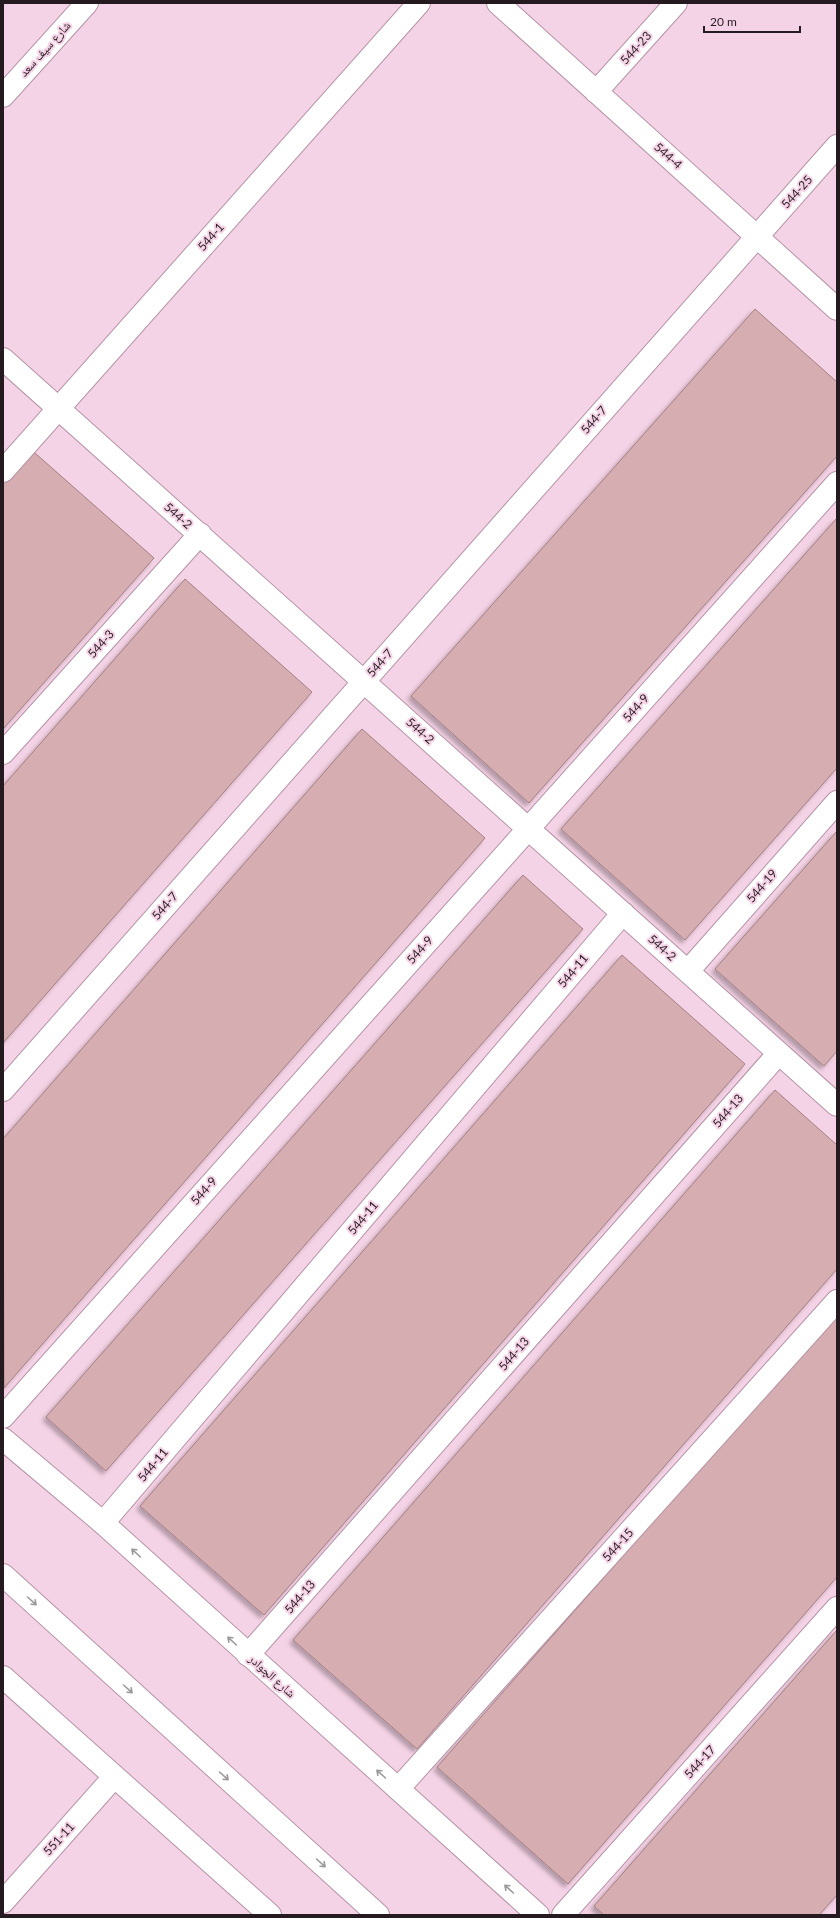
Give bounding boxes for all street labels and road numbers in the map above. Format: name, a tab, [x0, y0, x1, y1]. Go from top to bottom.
street label: شارع سيف سعد	[16, 18, 74, 80]
street label: 544-23	[617, 28, 654, 67]
street label: 544-4	[651, 139, 685, 172]
street label: 544-25	[778, 172, 815, 211]
street label: 544-1	[194, 220, 227, 254]
street label: 544-7	[577, 403, 610, 437]
street label: 544-2	[161, 499, 195, 532]
street label: 544-3	[84, 627, 117, 661]
street label: 544-7	[363, 646, 396, 680]
street label: 544-9	[619, 691, 652, 725]
street label: 544-2	[403, 714, 437, 747]
street label: 544-19	[743, 866, 780, 905]
street label: 544-7	[148, 889, 181, 923]
street label: 544-2	[645, 931, 679, 964]
street label: 544-9	[403, 933, 436, 967]
street label: 544-11	[554, 951, 591, 991]
street label: 544-13	[709, 1091, 746, 1130]
street label: 544-9	[187, 1174, 220, 1208]
street label: 544-11	[344, 1198, 381, 1238]
street label: 544-13	[495, 1334, 532, 1373]
street label: 544-11	[134, 1445, 171, 1485]
street label: 544-15	[599, 1525, 636, 1564]
street label: 544-13	[281, 1577, 318, 1616]
street label: شارع الچوادر	[245, 1650, 299, 1701]
street label: 544-17	[681, 1742, 718, 1781]
street label: 551-11	[40, 1819, 77, 1858]

